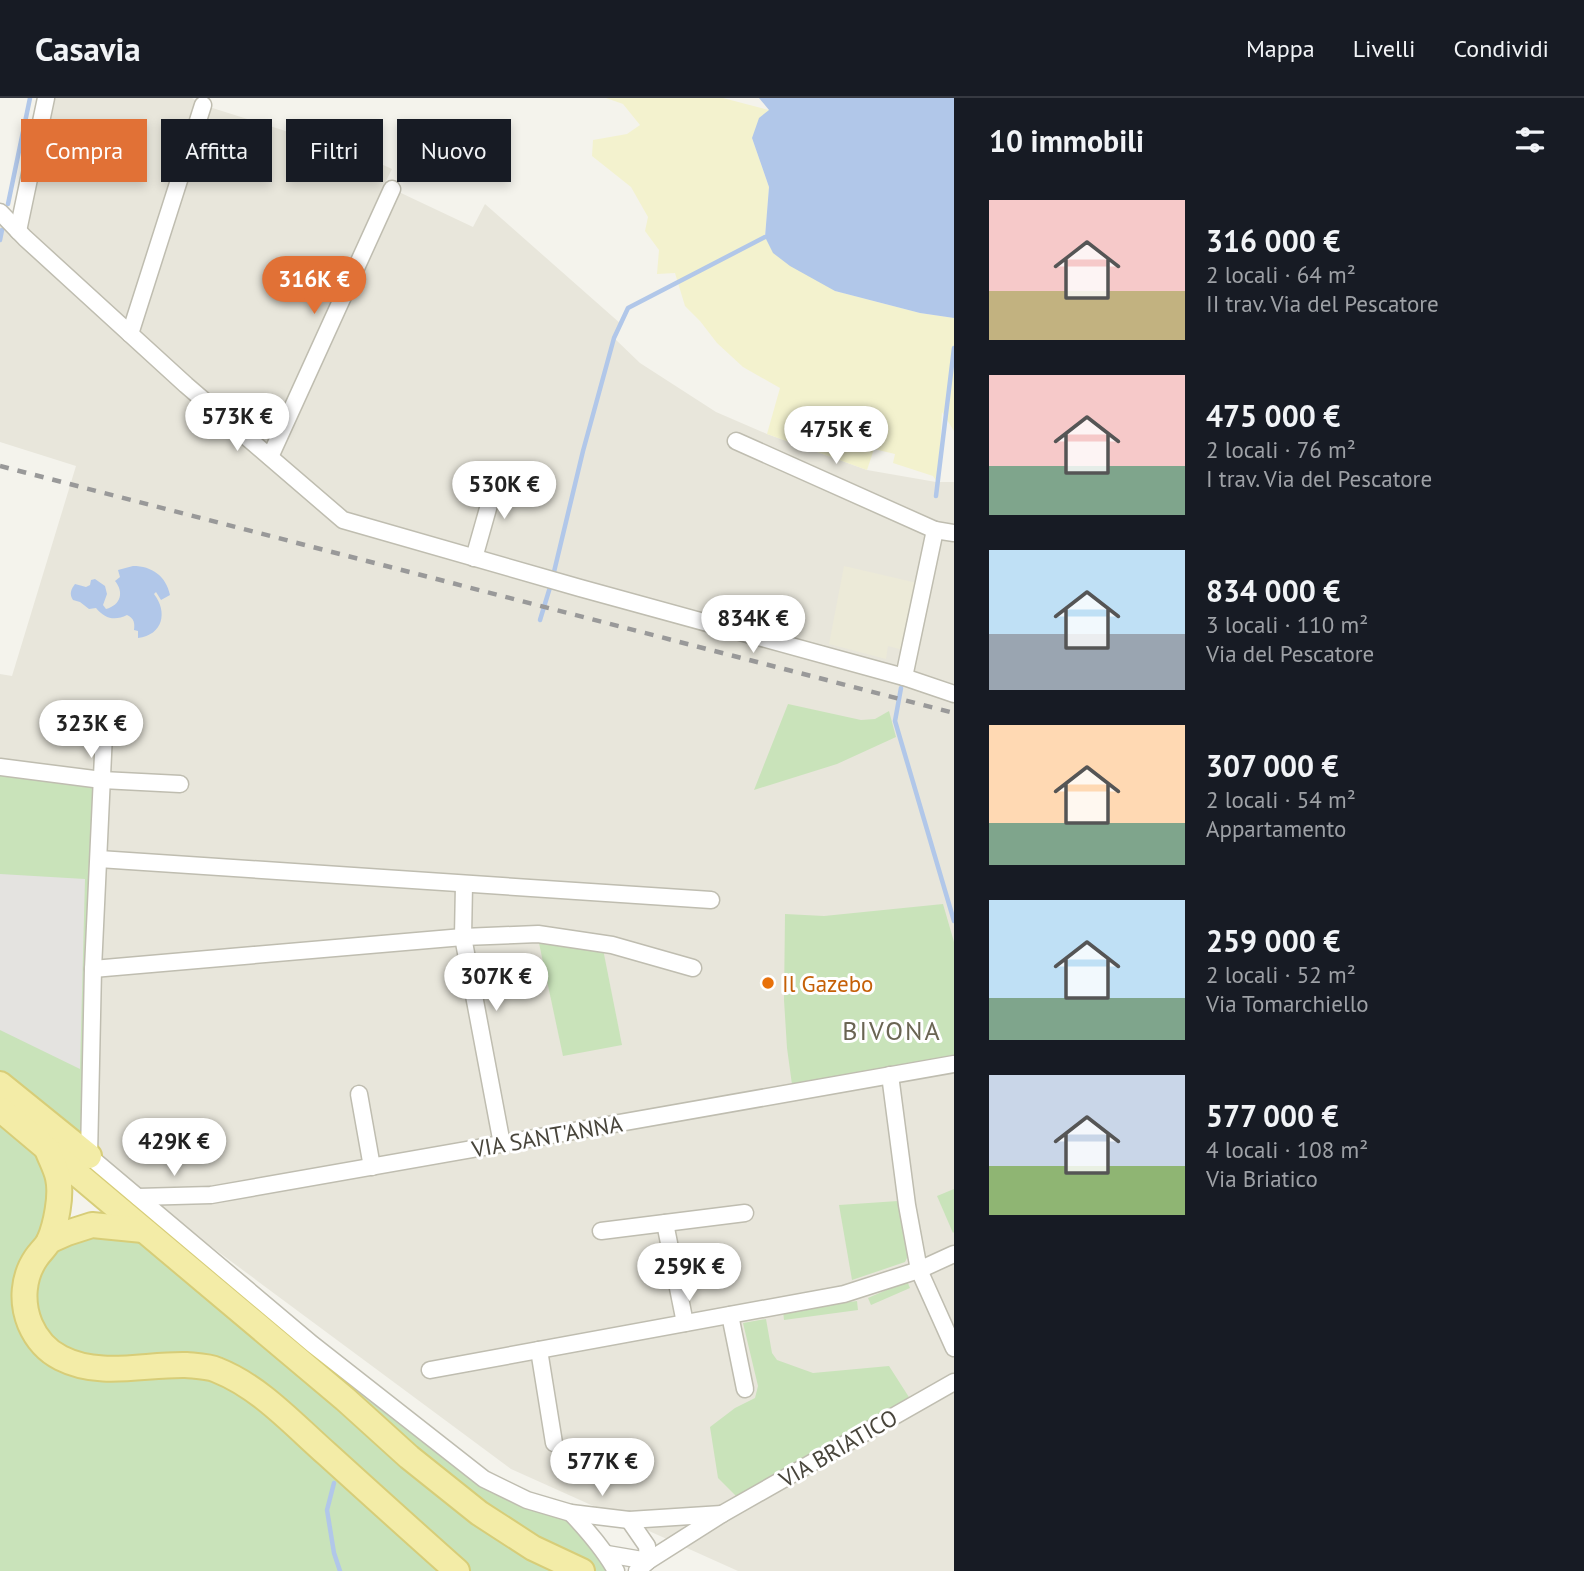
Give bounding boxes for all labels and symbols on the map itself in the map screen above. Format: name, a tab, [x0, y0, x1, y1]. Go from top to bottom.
pin: 316K €	[257, 256, 371, 316]
pin: 573K €	[180, 394, 294, 453]
pin: 475K €	[779, 406, 893, 466]
pin: 530K €	[447, 462, 561, 521]
pin: 834K €	[696, 596, 810, 655]
pin: 323K €	[34, 700, 148, 760]
pin: 307K €	[439, 954, 553, 1013]
place label: Il Gazebo	[782, 969, 873, 998]
marker: Il Gazebo	[760, 975, 776, 991]
district label: BIVONA	[842, 1014, 942, 1047]
street label: VIA SANT'ANNA	[468, 1108, 625, 1164]
pin: 429K €	[117, 1118, 231, 1178]
pin: 259K €	[632, 1244, 746, 1303]
street label: VIA BRIATICO	[773, 1402, 902, 1494]
pin: 577K €	[545, 1438, 659, 1498]

